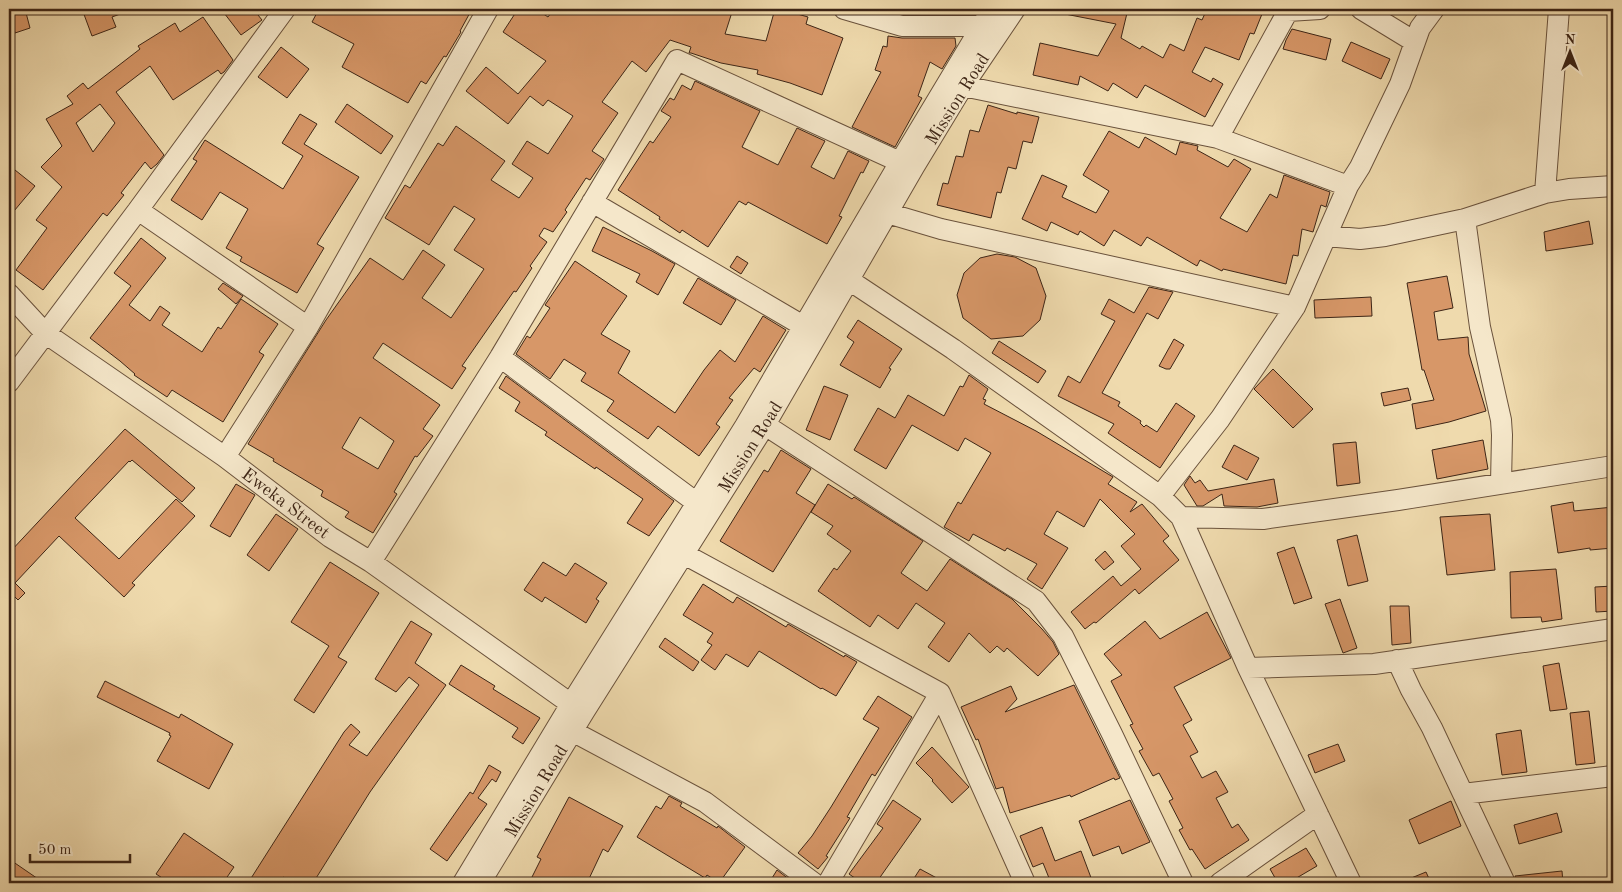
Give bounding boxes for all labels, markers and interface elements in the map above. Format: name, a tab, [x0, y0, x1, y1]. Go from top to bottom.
north arrow	[1544, 28, 1594, 78]
text: N	[1565, 33, 1576, 47]
street label: Mission Road	[923, 51, 993, 148]
street label: Mission Road	[716, 399, 786, 496]
street label: Eweka Street	[238, 465, 333, 543]
street label: Mission Road	[502, 742, 571, 841]
scale bar	[30, 832, 130, 864]
text: 50 m	[38, 843, 72, 858]

